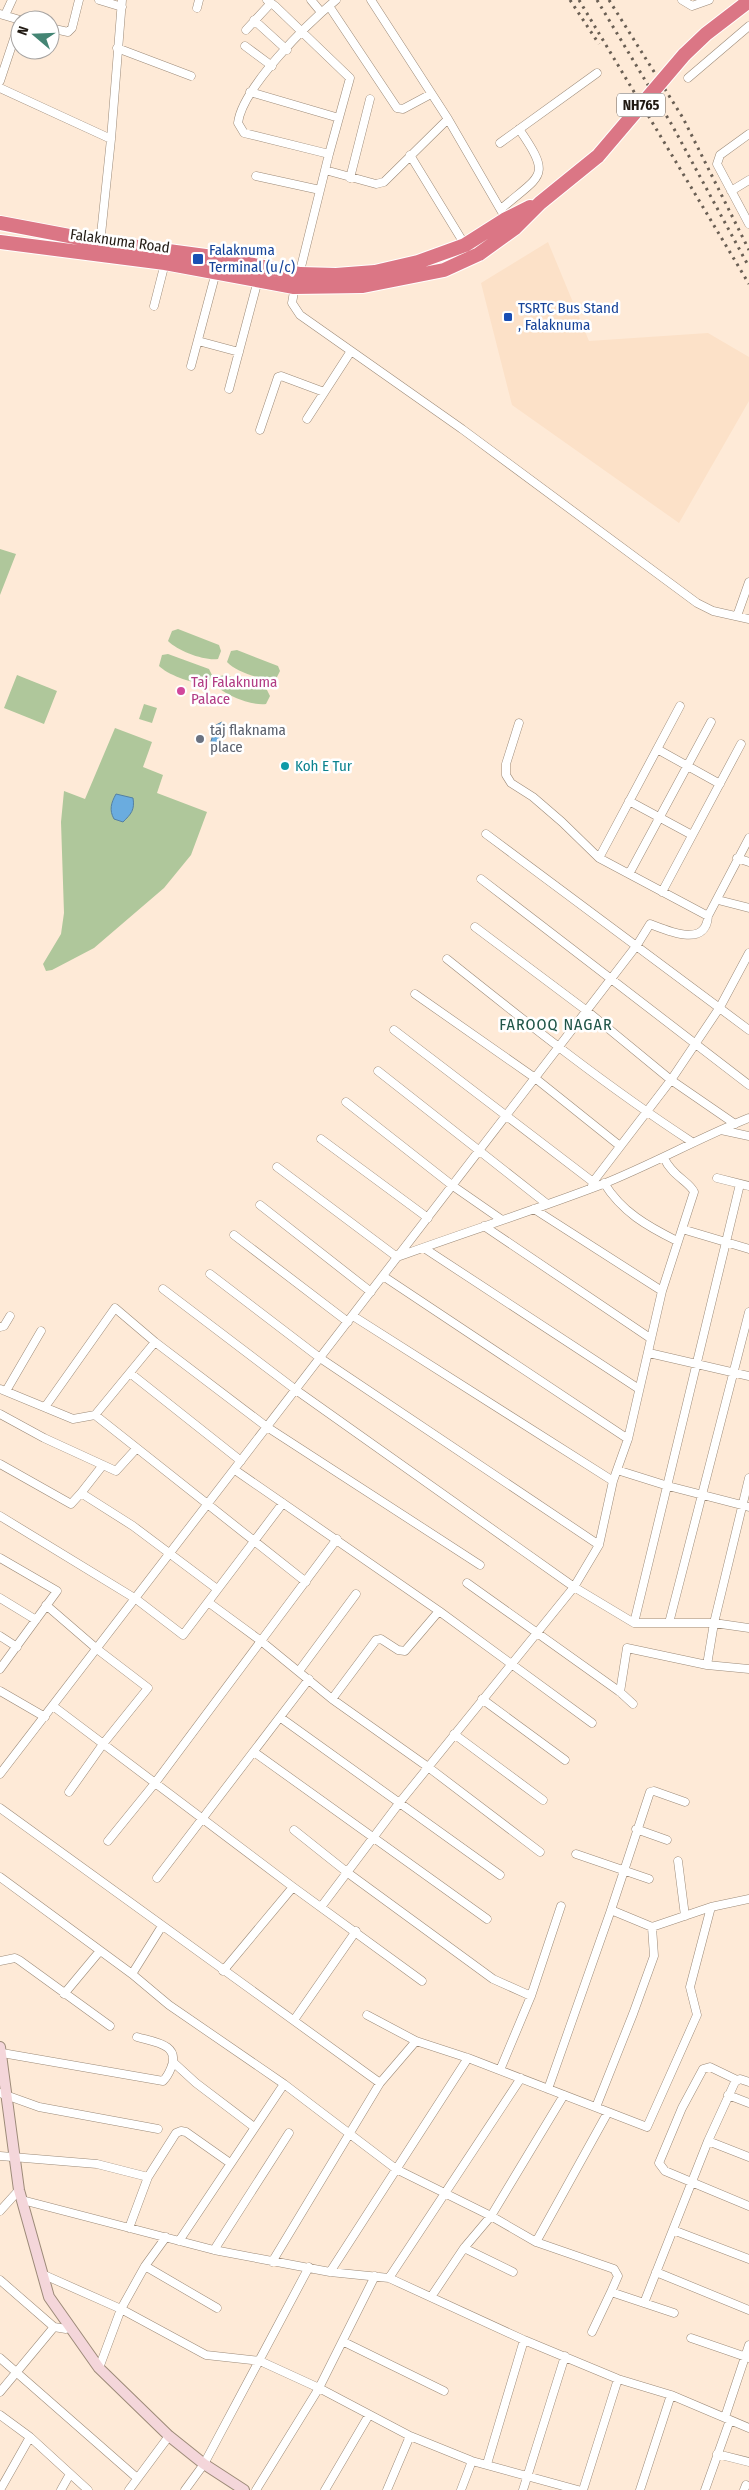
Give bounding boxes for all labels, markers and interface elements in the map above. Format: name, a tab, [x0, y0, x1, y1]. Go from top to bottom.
north arrow	[10, 10, 60, 60]
text: N	[14, 24, 33, 38]
road number: NH765	[617, 94, 665, 116]
street label: Falaknuma Road	[69, 225, 171, 257]
place label: Falaknuma Terminal (u/c)	[209, 241, 295, 276]
marker: Falaknuma Terminal (u/c)	[191, 252, 205, 266]
place label: TSRTC Bus Stand , Falaknuma	[518, 299, 619, 334]
marker: TSRTC Bus Stand , Falaknuma	[502, 311, 514, 323]
place label: Taj Falaknuma Palace	[191, 673, 277, 708]
marker: Taj Falaknuma Palace	[175, 685, 187, 697]
place label: taj flaknama place	[210, 721, 286, 756]
marker: taj flaknama place	[194, 733, 206, 745]
place label: Koh E Tur	[295, 757, 353, 775]
marker: Koh E Tur	[279, 760, 291, 772]
district label: FAROOQ NAGAR	[499, 1015, 613, 1034]

